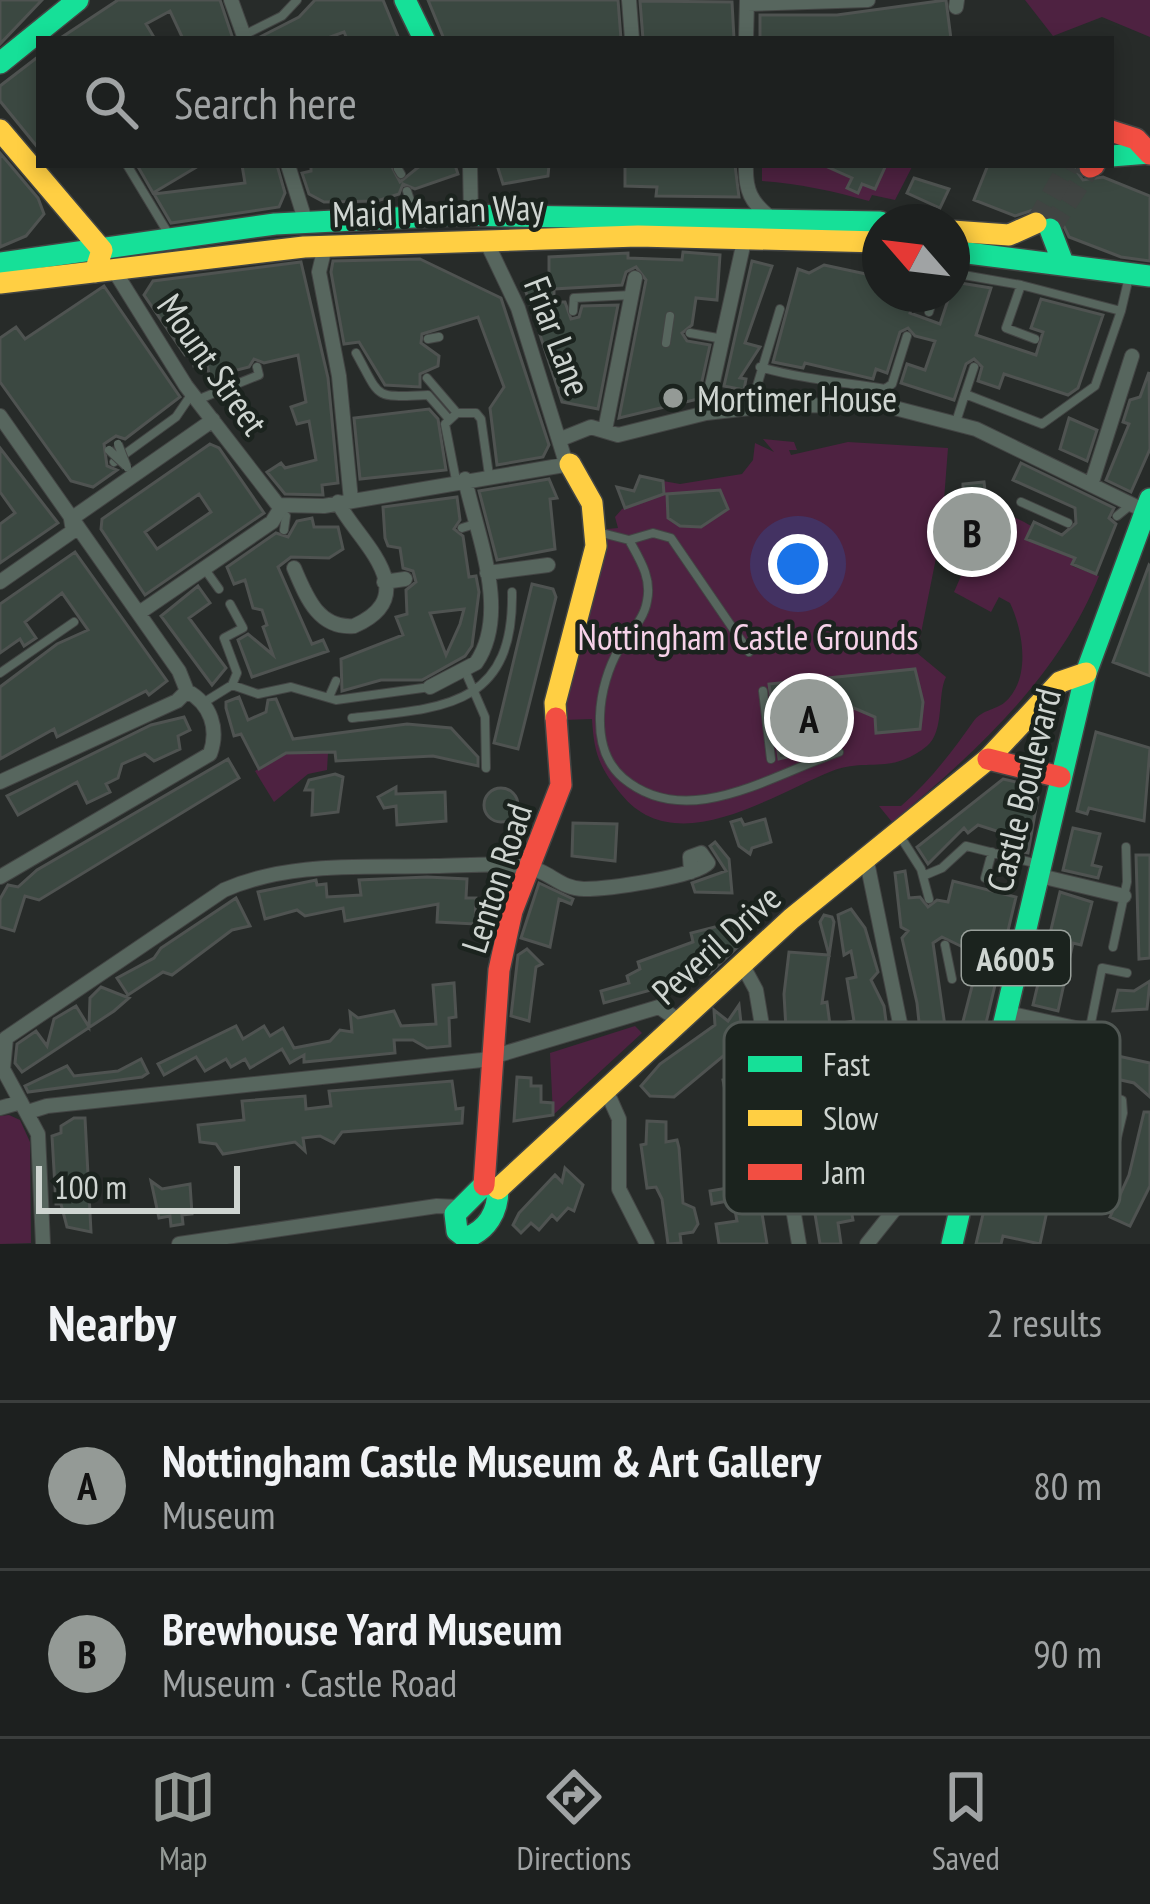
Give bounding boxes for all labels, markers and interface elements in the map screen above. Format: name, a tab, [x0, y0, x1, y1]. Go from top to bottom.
search box	[36, 36, 1114, 168]
icon: search	[78, 69, 144, 135]
text: Search here	[174, 73, 357, 131]
street label: Maid Marian Way	[331, 183, 545, 237]
north arrow	[862, 204, 970, 312]
street label: Friar Lane	[514, 270, 602, 402]
street label: Mount Street	[147, 284, 279, 444]
place label: Mortimer House	[697, 375, 897, 422]
marker: Mortimer House	[660, 385, 686, 411]
pin: B	[933, 487, 1011, 577]
your location	[768, 534, 828, 594]
park label: Nottingham Castle Grounds	[578, 613, 918, 660]
pin: A	[770, 673, 848, 763]
street label: Castle Boulevard	[975, 683, 1071, 897]
street label: Lenton Road	[450, 797, 542, 959]
street label: Peveril Drive	[642, 874, 790, 1014]
road number: A6005	[962, 931, 1070, 985]
legend	[724, 1022, 1120, 1214]
text: Fast	[823, 1042, 870, 1085]
text: Slow	[823, 1096, 879, 1139]
text: Jam	[822, 1150, 866, 1193]
scale bar	[36, 1160, 240, 1213]
text: 100 m	[54, 1165, 127, 1208]
text: Nearby	[48, 1289, 176, 1355]
text: 2 results	[986, 1297, 1102, 1348]
text: Nottingham Castle Museum & Art Gallery	[162, 1431, 821, 1489]
text: A	[77, 1460, 97, 1511]
text: 80 m	[1033, 1460, 1102, 1511]
text: Museum	[162, 1489, 275, 1540]
text: Brewhouse Yard Museum	[162, 1599, 562, 1657]
text: B	[77, 1628, 97, 1679]
text: 90 m	[1033, 1628, 1102, 1679]
text: Museum · Castle Road	[162, 1657, 457, 1708]
tab: Map	[150, 1764, 216, 1879]
tab: Directions	[517, 1764, 631, 1879]
tab: Saved	[932, 1764, 1000, 1879]

